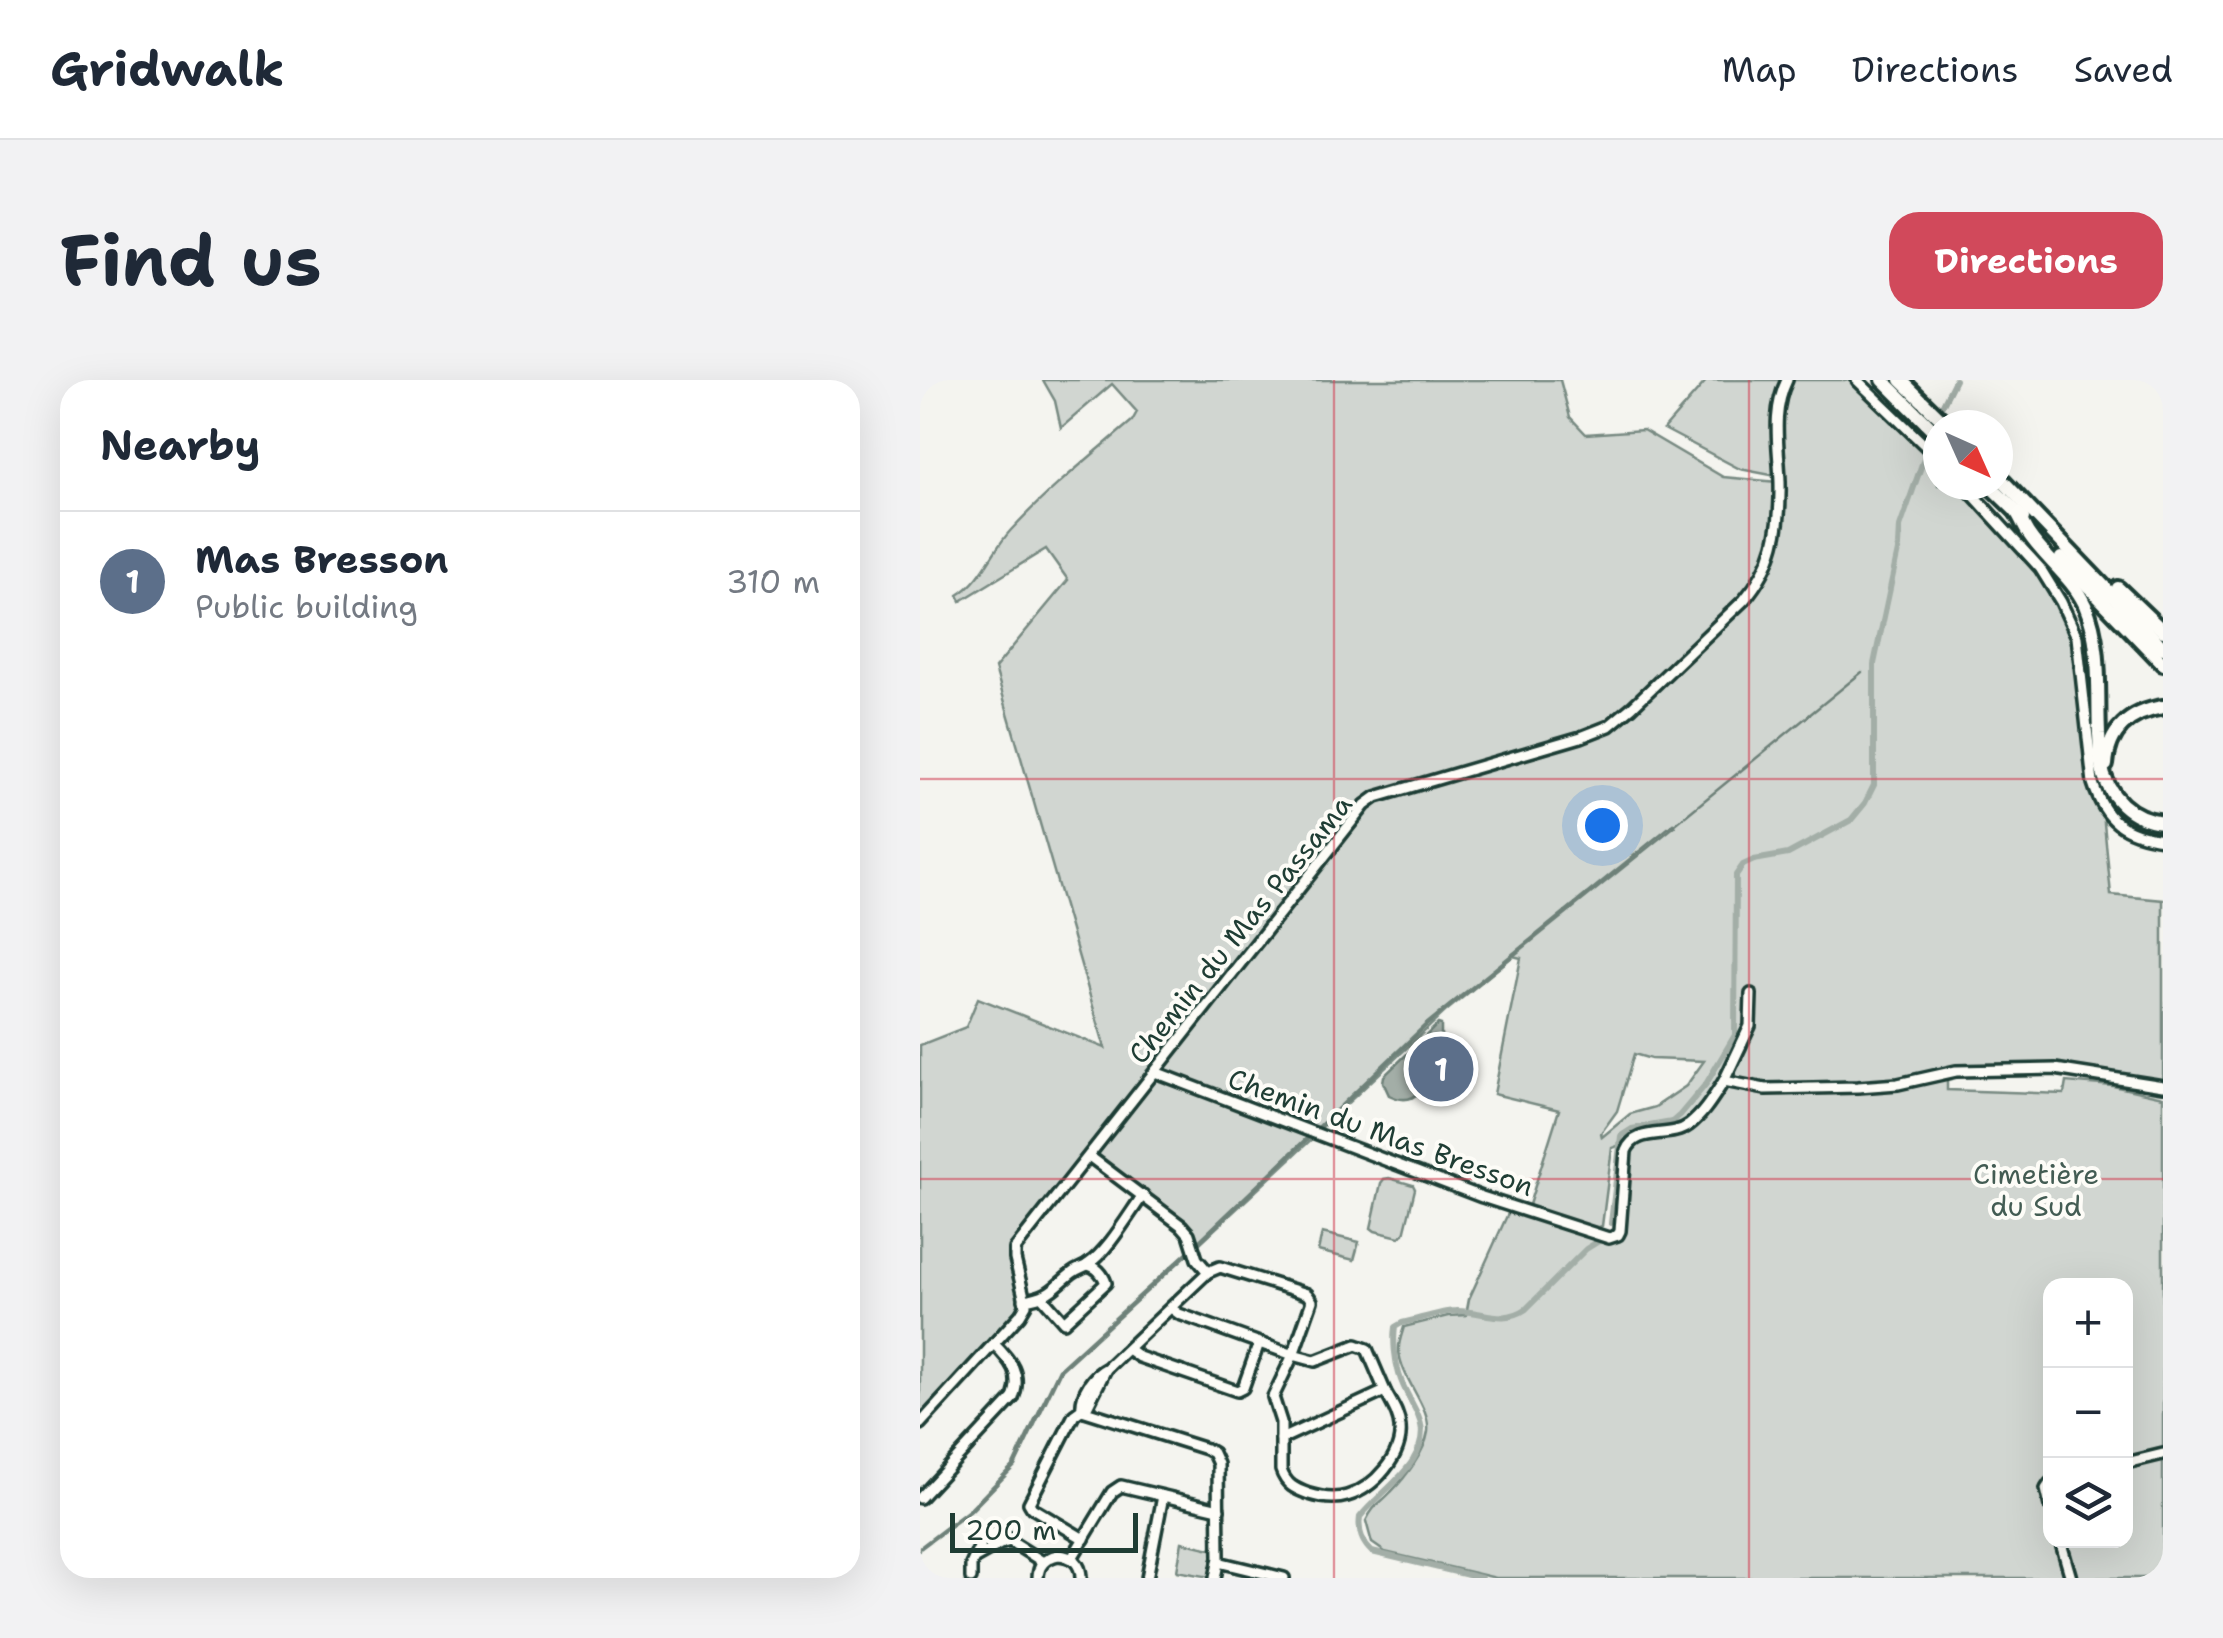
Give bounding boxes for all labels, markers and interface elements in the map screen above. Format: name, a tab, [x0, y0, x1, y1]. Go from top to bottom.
text: Gridwalk	[50, 37, 285, 101]
text: Map	[1722, 46, 1797, 93]
text: Directions	[1852, 46, 2019, 93]
text: Saved	[2074, 46, 2173, 93]
button: Directions	[1889, 212, 2163, 309]
text: Find us	[60, 214, 322, 307]
north arrow	[1923, 410, 2013, 500]
text: Nearby	[100, 417, 260, 473]
text: Mas Bresson	[195, 534, 449, 585]
text: 1	[125, 560, 140, 603]
text: 310 m	[726, 560, 820, 603]
text: Public building	[195, 585, 418, 628]
street label: Chemin du Mas Passama	[1120, 786, 1360, 1072]
your location	[1577, 800, 1628, 851]
pin: 1	[1408, 1032, 1474, 1106]
street label: Chemin du Mas Bresson	[1223, 1059, 1539, 1205]
park label: Cimetière du Sud	[1973, 1155, 2099, 1225]
map controls	[2043, 1278, 2133, 1548]
button: +	[2043, 1278, 2133, 1368]
button: −	[2043, 1368, 2133, 1458]
button: layers	[2043, 1458, 2133, 1548]
scale bar	[950, 1508, 1138, 1552]
text: 200 m	[965, 1511, 1056, 1549]

